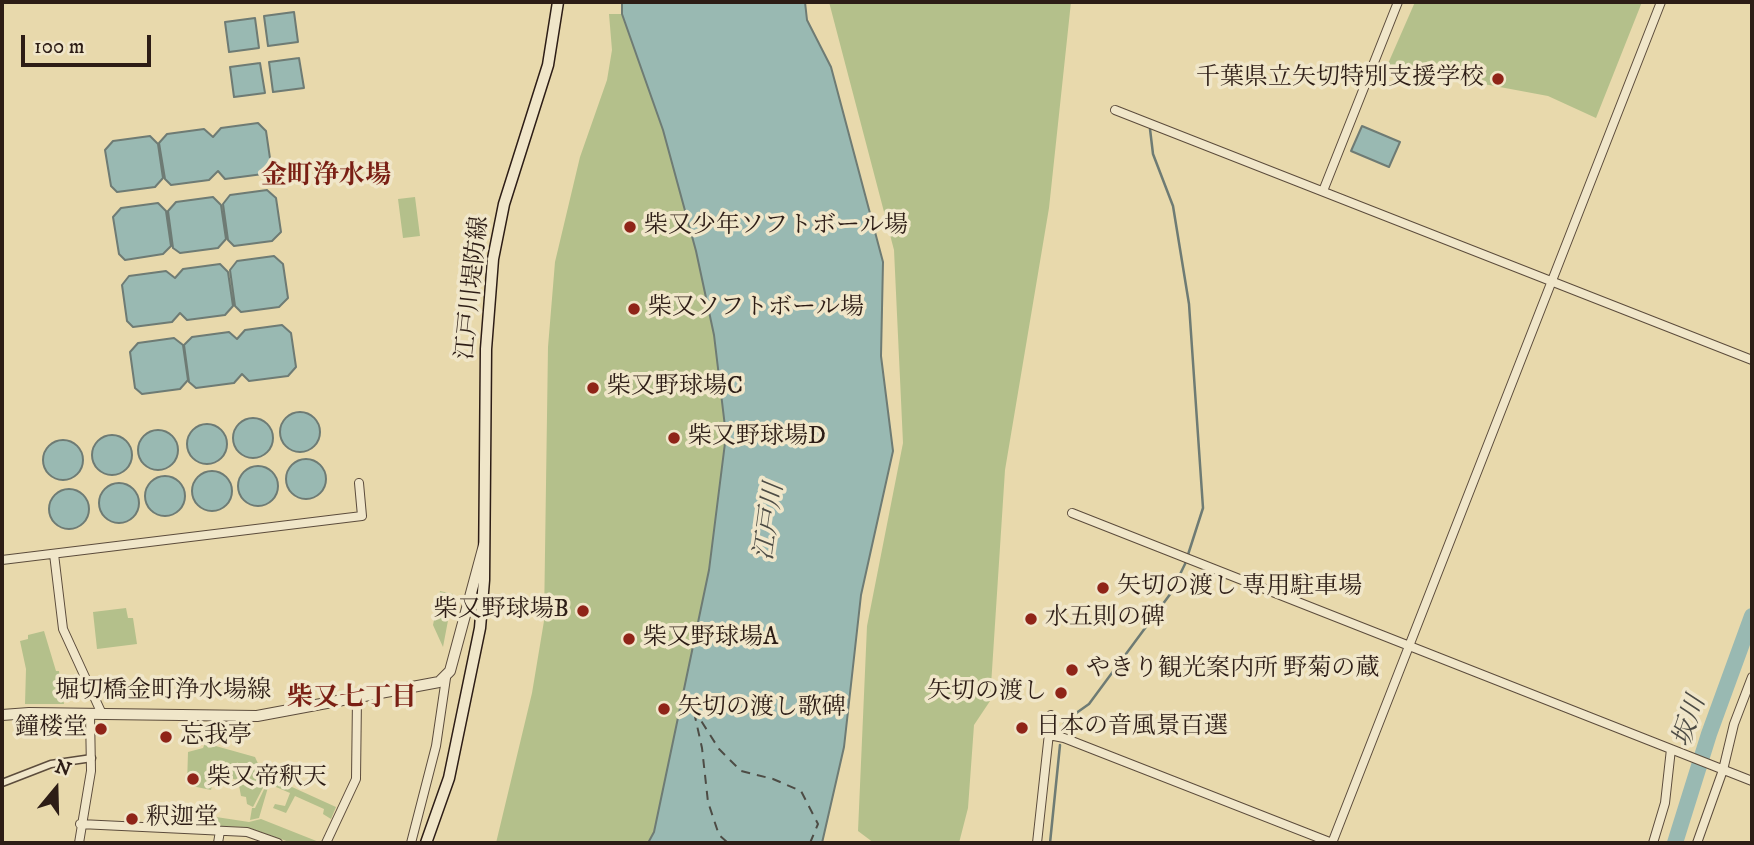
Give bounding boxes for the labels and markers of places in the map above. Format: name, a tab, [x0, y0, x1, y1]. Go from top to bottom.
place label: 千葉県立矢切特別支援学校	[1196, 65, 1484, 93]
marker: 千葉県立矢切特別支援学校	[1490, 71, 1506, 87]
place label: 柴又少年ソフトボール場	[644, 213, 908, 241]
marker: 柴又少年ソフトボール場	[622, 219, 638, 235]
place label: 柴又ソフトボール場	[648, 295, 864, 323]
marker: 柴又ソフトボール場	[626, 301, 642, 317]
place label: 柴又野球場C	[607, 374, 743, 402]
marker: 柴又野球場C	[585, 380, 601, 396]
place label: 柴又野球場D	[688, 424, 826, 452]
marker: 柴又野球場D	[666, 430, 682, 446]
place label: 矢切の渡し 専用駐車場	[1117, 574, 1362, 602]
marker: 矢切の渡し 専用駐車場	[1095, 580, 1111, 596]
place label: 柴又野球場B	[434, 597, 569, 625]
marker: 柴又野球場B	[575, 603, 591, 619]
place label: 水五則の碑	[1045, 605, 1165, 633]
marker: 水五則の碑	[1023, 611, 1039, 627]
place label: 柴又野球場A	[643, 625, 778, 653]
marker: 柴又野球場A	[621, 631, 637, 647]
place label: やきり観光案内所 野菊の蔵	[1086, 656, 1379, 684]
marker: やきり観光案内所 野菊の蔵	[1064, 662, 1080, 678]
place label: 矢切の渡し	[927, 679, 1047, 707]
marker: 矢切の渡し	[1053, 685, 1069, 701]
place label: 矢切の渡し歌碑	[678, 695, 846, 723]
marker: 矢切の渡し歌碑	[656, 701, 672, 717]
place label: 日本の音風景百選	[1036, 714, 1228, 742]
place label: 鐘楼堂	[15, 715, 87, 743]
marker: 日本の音風景百選	[1014, 720, 1030, 736]
marker: 鐘楼堂	[93, 721, 109, 737]
place label: 忘我亭	[180, 723, 252, 751]
marker: 忘我亭	[158, 729, 174, 745]
place label: 柴又帝釈天	[207, 765, 327, 793]
marker: 柴又帝釈天	[185, 771, 201, 787]
place label: 釈迦堂	[146, 805, 218, 833]
marker: 釈迦堂	[124, 811, 140, 827]

